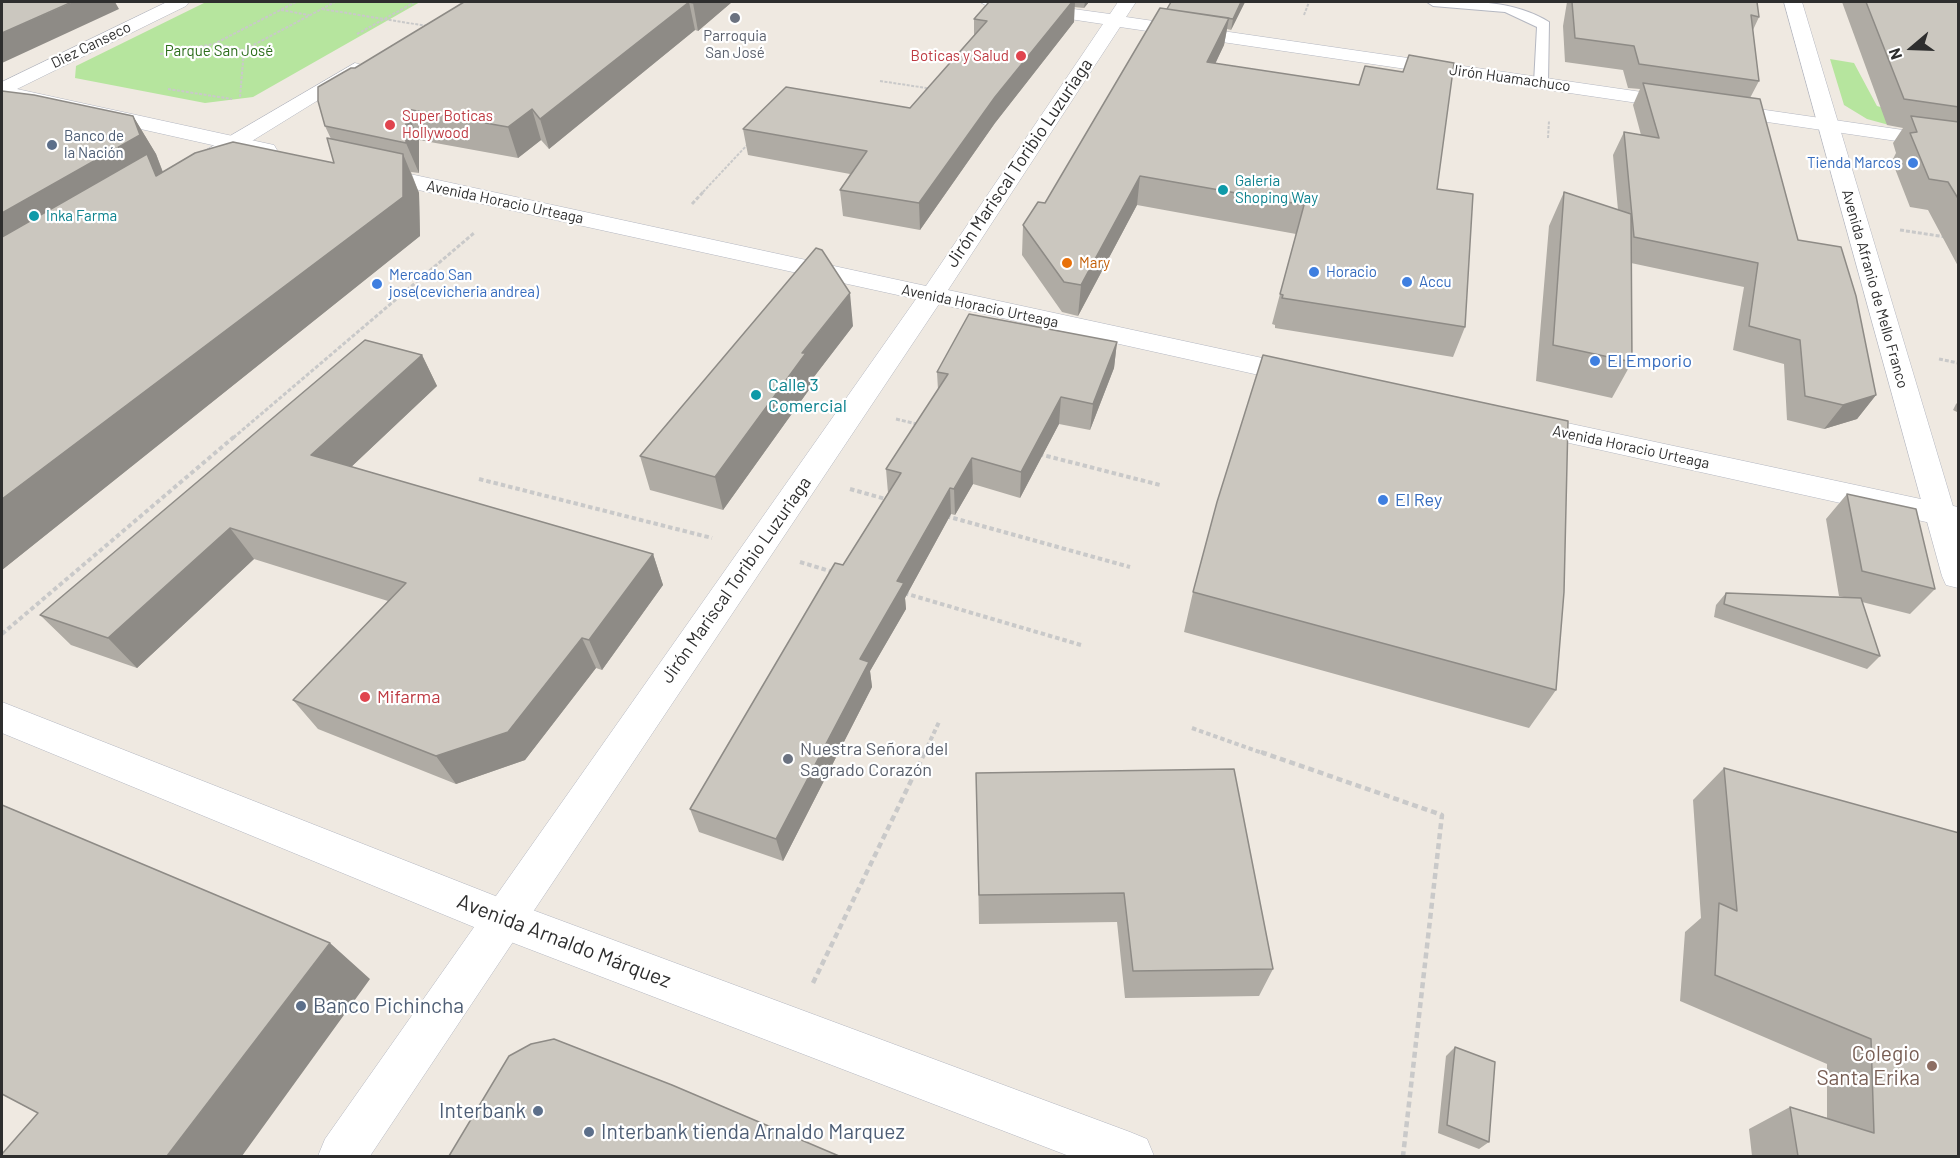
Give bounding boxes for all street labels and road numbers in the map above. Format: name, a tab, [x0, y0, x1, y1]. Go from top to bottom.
street label: Diez Canseco	[48, 18, 134, 72]
street label: Jirón Mariscal Toribio Luzuriaga	[941, 55, 1097, 271]
street label: Jirón Huamachuco	[1448, 61, 1572, 95]
street label: Avenida Horacio Urteaga	[425, 177, 585, 227]
street label: Avenida Afranio de Mello Franco	[1838, 187, 1912, 391]
street label: Avenida Horacio Urteaga	[900, 281, 1060, 331]
street label: Avenida Horacio Urteaga	[1551, 422, 1711, 472]
street label: Jirón Mariscal Toribio Luzuriaga	[656, 473, 816, 687]
street label: Avenida Arnaldo Márquez	[454, 889, 674, 993]

